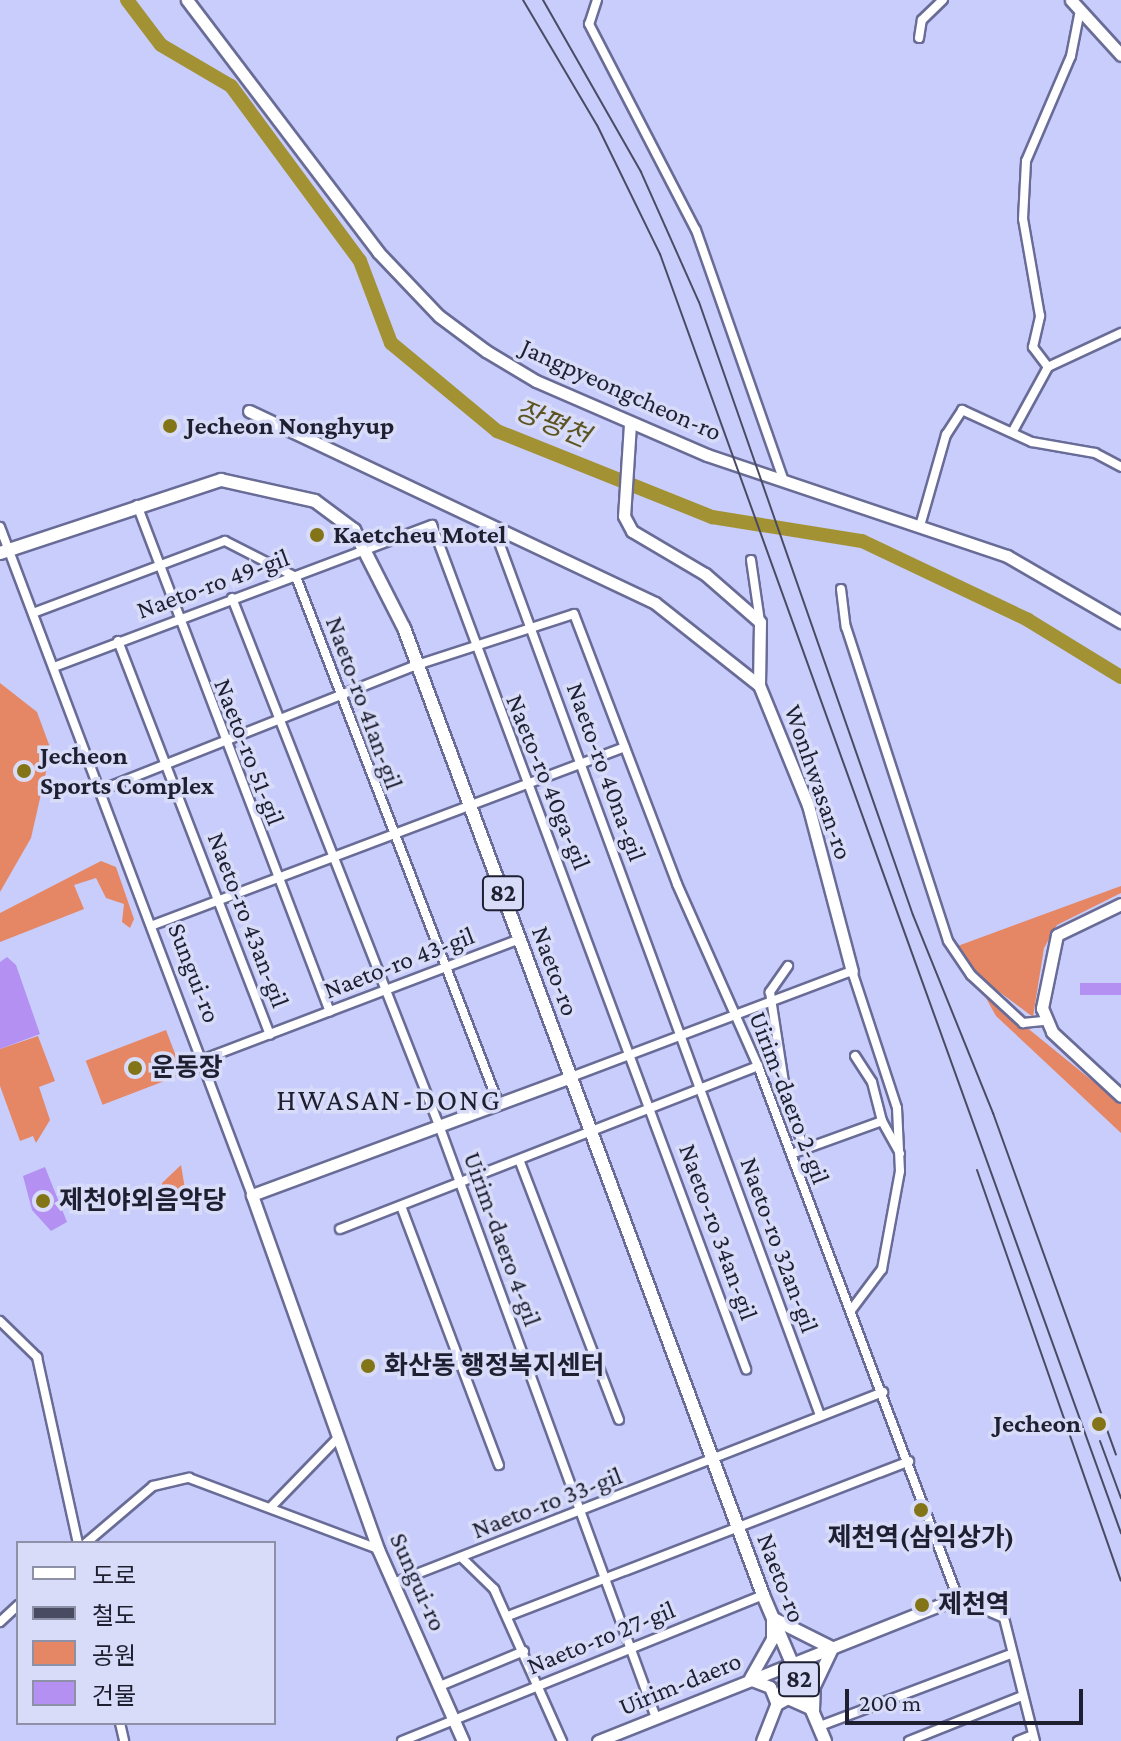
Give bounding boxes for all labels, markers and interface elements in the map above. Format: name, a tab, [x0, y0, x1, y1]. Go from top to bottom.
street label: Jangpyeongcheon-ro	[516, 332, 726, 448]
water label: 장평천	[510, 393, 594, 455]
place label: Jecheon Nonghyup	[186, 410, 394, 442]
marker: Jecheon Nonghyup	[161, 417, 179, 435]
place label: Kaetcheu Motel	[333, 519, 506, 551]
marker: Kaetcheu Motel	[308, 526, 326, 544]
street label: Naeto-ro 49-gil	[133, 542, 293, 626]
street label: Naeto-ro 41an-gil	[318, 612, 410, 794]
street label: Naeto-ro 51-gil	[207, 674, 291, 830]
street label: Naeto-ro 40na-gil	[559, 678, 653, 866]
street label: Naeto-ro 40ga-gil	[499, 690, 597, 874]
street label: Wonhwasan-ro	[777, 700, 859, 864]
place label: Jecheon Sports Complex	[40, 740, 214, 802]
marker: Jecheon Sports Complex	[15, 762, 33, 780]
street label: Naeto-ro 43an-gil	[200, 828, 296, 1012]
road number: 82	[481, 873, 525, 913]
street label: Sungui-ro	[161, 919, 227, 1027]
street label: Naeto-ro 43-gil	[319, 920, 479, 1006]
street label: Naeto-ro	[524, 922, 586, 1020]
street label: Uirim-daero 2-gil	[742, 1007, 836, 1189]
place label: 운동장	[151, 1052, 223, 1084]
marker: 운동장	[126, 1059, 144, 1077]
district label: HWASAN-DONG	[276, 1082, 502, 1118]
street label: Naeto-ro 34an-gil	[672, 1140, 764, 1324]
street label: Uirim-daero 4-gil	[456, 1148, 548, 1330]
street label: Naeto-ro 32an-gil	[733, 1153, 825, 1337]
place label: 제천야외음악당	[59, 1185, 226, 1217]
marker: 제천야외음악당	[34, 1192, 52, 1210]
place label: 화산동 행정복지센터	[384, 1350, 604, 1382]
marker: 화산동 행정복지센터	[359, 1357, 377, 1375]
place label: Jecheon	[993, 1408, 1081, 1440]
marker: Jecheon	[1088, 1413, 1110, 1435]
street label: Naeto-ro 33-gil	[468, 1460, 626, 1546]
marker: 제천역(삼익상가)	[912, 1501, 930, 1519]
place label: 제천역(삼익상가)	[827, 1522, 1015, 1554]
street label: Sungui-ro	[383, 1528, 453, 1636]
street label: Naeto-ro	[750, 1529, 812, 1627]
legend	[16, 1541, 276, 1725]
text: 도로	[92, 1562, 136, 1589]
place label: 제천역	[938, 1589, 1010, 1621]
street label: Naeto-ro 27-gil	[522, 1594, 680, 1682]
marker: 제천역	[913, 1596, 931, 1614]
text: 철도	[92, 1602, 136, 1629]
text: 공원	[92, 1642, 136, 1669]
street label: Uirim-daero	[614, 1645, 746, 1723]
road number: 82	[777, 1659, 821, 1699]
scale bar	[849, 1673, 1087, 1723]
text: 건물	[92, 1682, 136, 1709]
text: 200 m	[859, 1689, 921, 1716]

